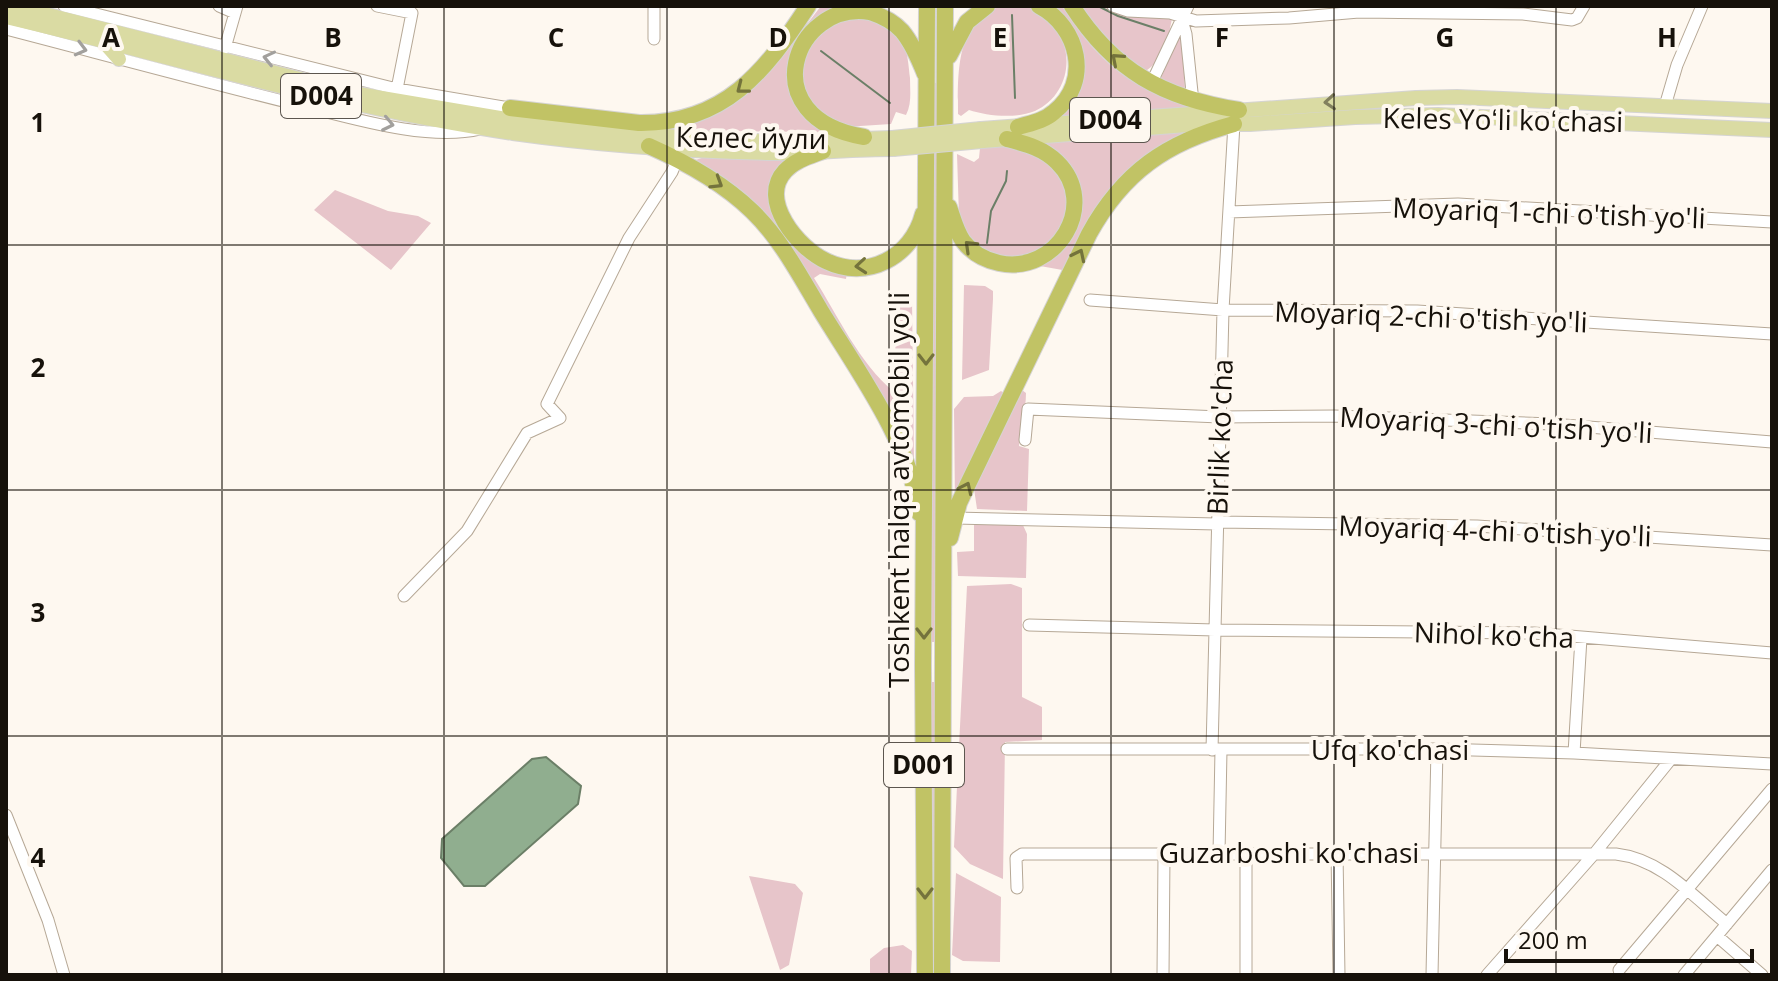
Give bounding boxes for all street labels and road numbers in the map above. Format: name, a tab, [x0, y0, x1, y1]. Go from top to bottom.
road number: D004	[281, 74, 361, 118]
road number: D004	[1070, 98, 1150, 142]
street label: Keles Yoʻli koʻchasi	[1382, 98, 1624, 140]
street label: Келес йули	[675, 117, 827, 157]
street label: Moyariq 1-chi o'tish yo'li	[1392, 188, 1706, 236]
street label: Toshkent halqa avtomobil yo'li	[879, 292, 917, 688]
street label: Moyariq 2-chi o'tish yo'li	[1274, 292, 1588, 340]
street label: Birlik ko'cha	[1197, 358, 1241, 516]
street label: Moyariq 3-chi o'tish yo'li	[1339, 397, 1654, 451]
street label: Moyariq 4-chi o'tish yo'li	[1338, 506, 1652, 554]
street label: Nihol ko'cha	[1413, 612, 1575, 656]
street label: Ufq ko'chasi	[1311, 730, 1469, 768]
road number: D001	[884, 743, 964, 787]
street label: Guzarboshi ko'chasi	[1159, 833, 1419, 871]

